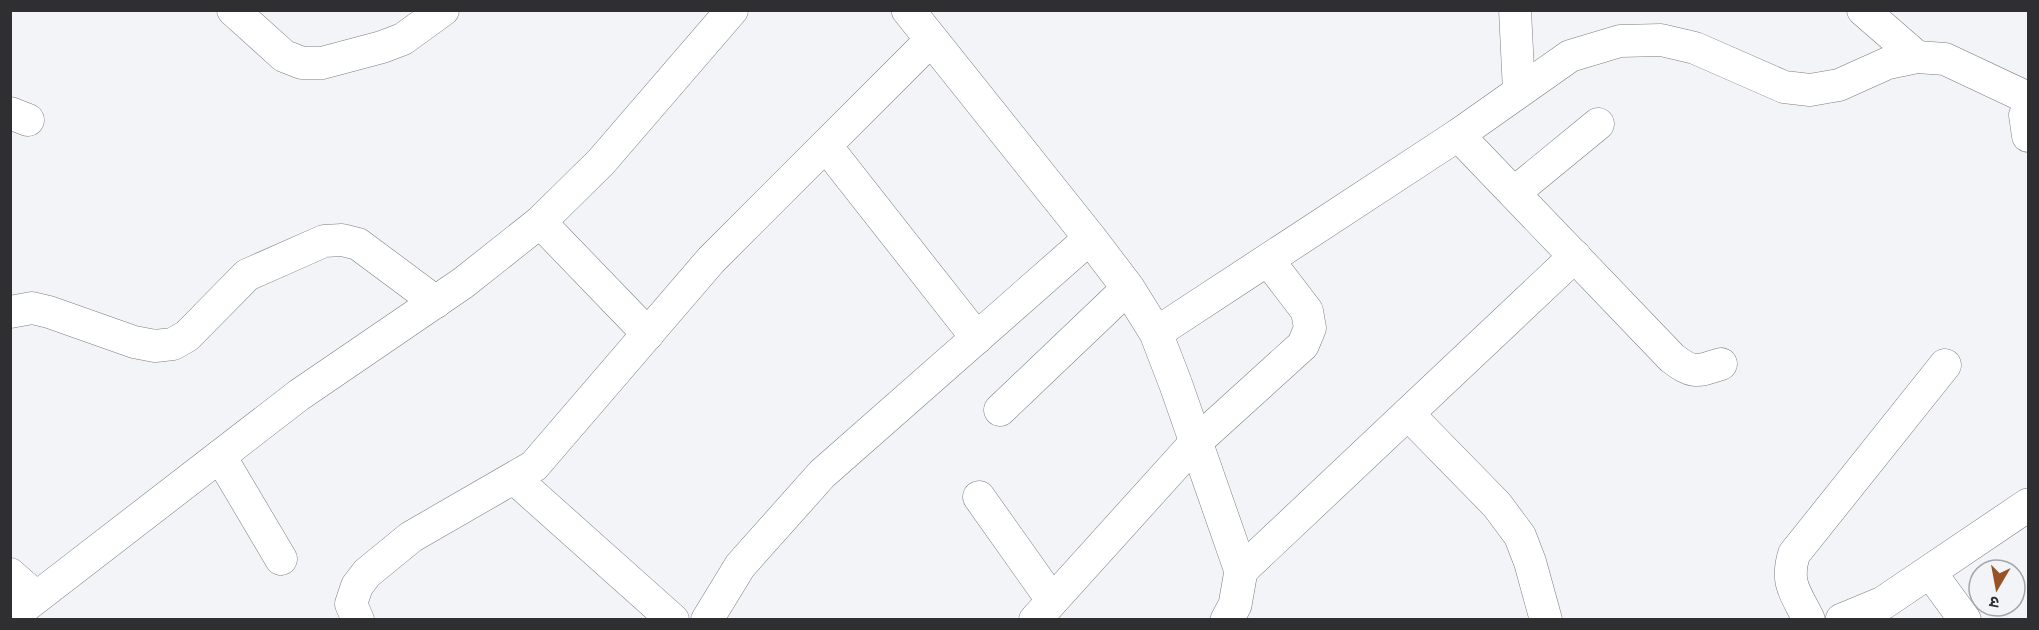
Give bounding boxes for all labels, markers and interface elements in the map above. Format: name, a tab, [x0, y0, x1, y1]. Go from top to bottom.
north arrow	[1967, 558, 2027, 618]
text: उ	[1987, 590, 2001, 613]

